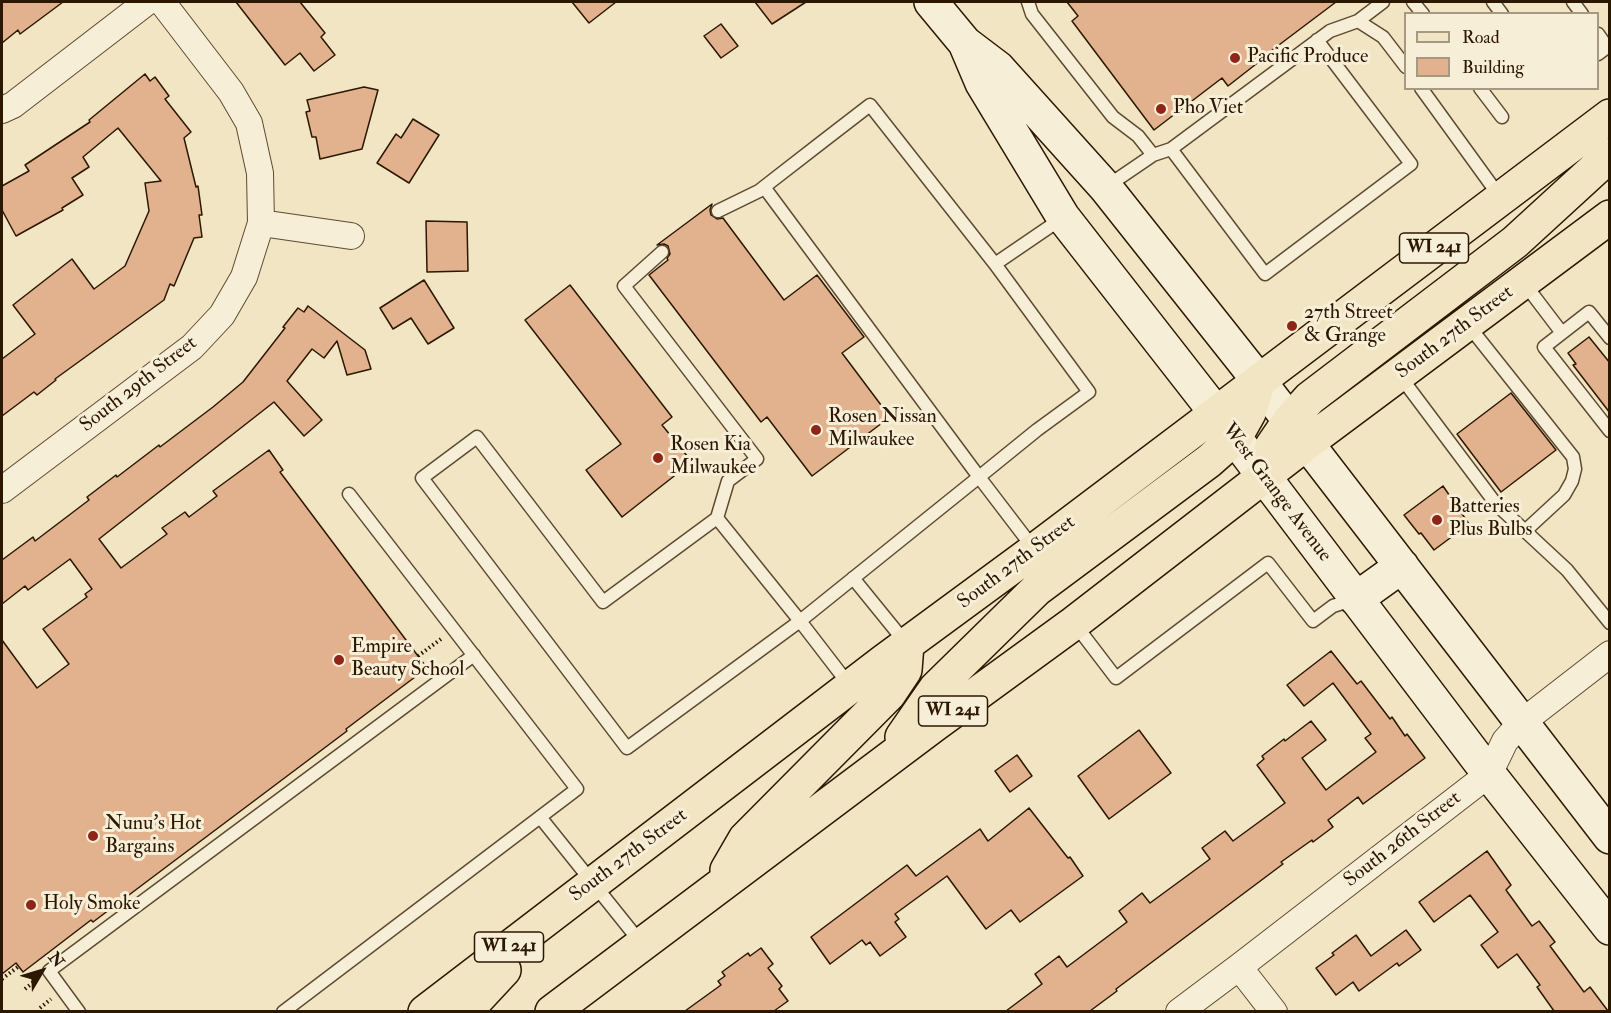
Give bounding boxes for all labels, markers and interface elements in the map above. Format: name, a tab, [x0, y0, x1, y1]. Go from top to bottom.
legend	[1404, 12, 1599, 90]
text: Road	[1462, 26, 1500, 49]
place label: Pacific Produce	[1247, 46, 1368, 70]
marker: Pacific Produce	[1228, 51, 1242, 65]
text: Building	[1462, 56, 1524, 79]
place label: Pho Viet	[1173, 97, 1243, 121]
marker: Pho Viet	[1154, 102, 1168, 116]
road number: WI 241	[1400, 233, 1468, 263]
street label: South 27th Street	[1392, 281, 1518, 385]
place label: 27th Street & Grange	[1304, 302, 1393, 349]
marker: 27th Street & Grange	[1285, 319, 1299, 333]
street label: South 29th Street	[76, 332, 202, 438]
place label: Rosen Nissan Milwaukee	[828, 406, 937, 453]
street label: West Grange Avenue	[1216, 419, 1336, 567]
marker: Rosen Nissan Milwaukee	[809, 423, 823, 437]
place label: Rosen Kia Milwaukee	[670, 434, 756, 481]
marker: Rosen Kia Milwaukee	[651, 451, 665, 465]
place label: Batteries Plus Bulbs	[1449, 496, 1532, 543]
street label: South 27th Street	[954, 511, 1080, 615]
marker: Batteries Plus Bulbs	[1430, 513, 1444, 527]
place label: Empire Beauty School	[351, 636, 464, 683]
marker: Empire Beauty School	[332, 653, 346, 667]
road number: WI 241	[918, 696, 988, 726]
street label: South 26th Street	[1340, 787, 1466, 893]
street label: South 27th Street	[566, 804, 692, 908]
place label: Nunu's Hot Bargains	[105, 813, 201, 860]
marker: Nunu's Hot Bargains	[86, 829, 100, 843]
place label: Holy Smoke	[43, 893, 140, 917]
marker: Holy Smoke	[24, 898, 38, 912]
road number: WI 241	[474, 932, 544, 962]
north arrow	[12, 941, 72, 1001]
text: N	[44, 948, 68, 972]

